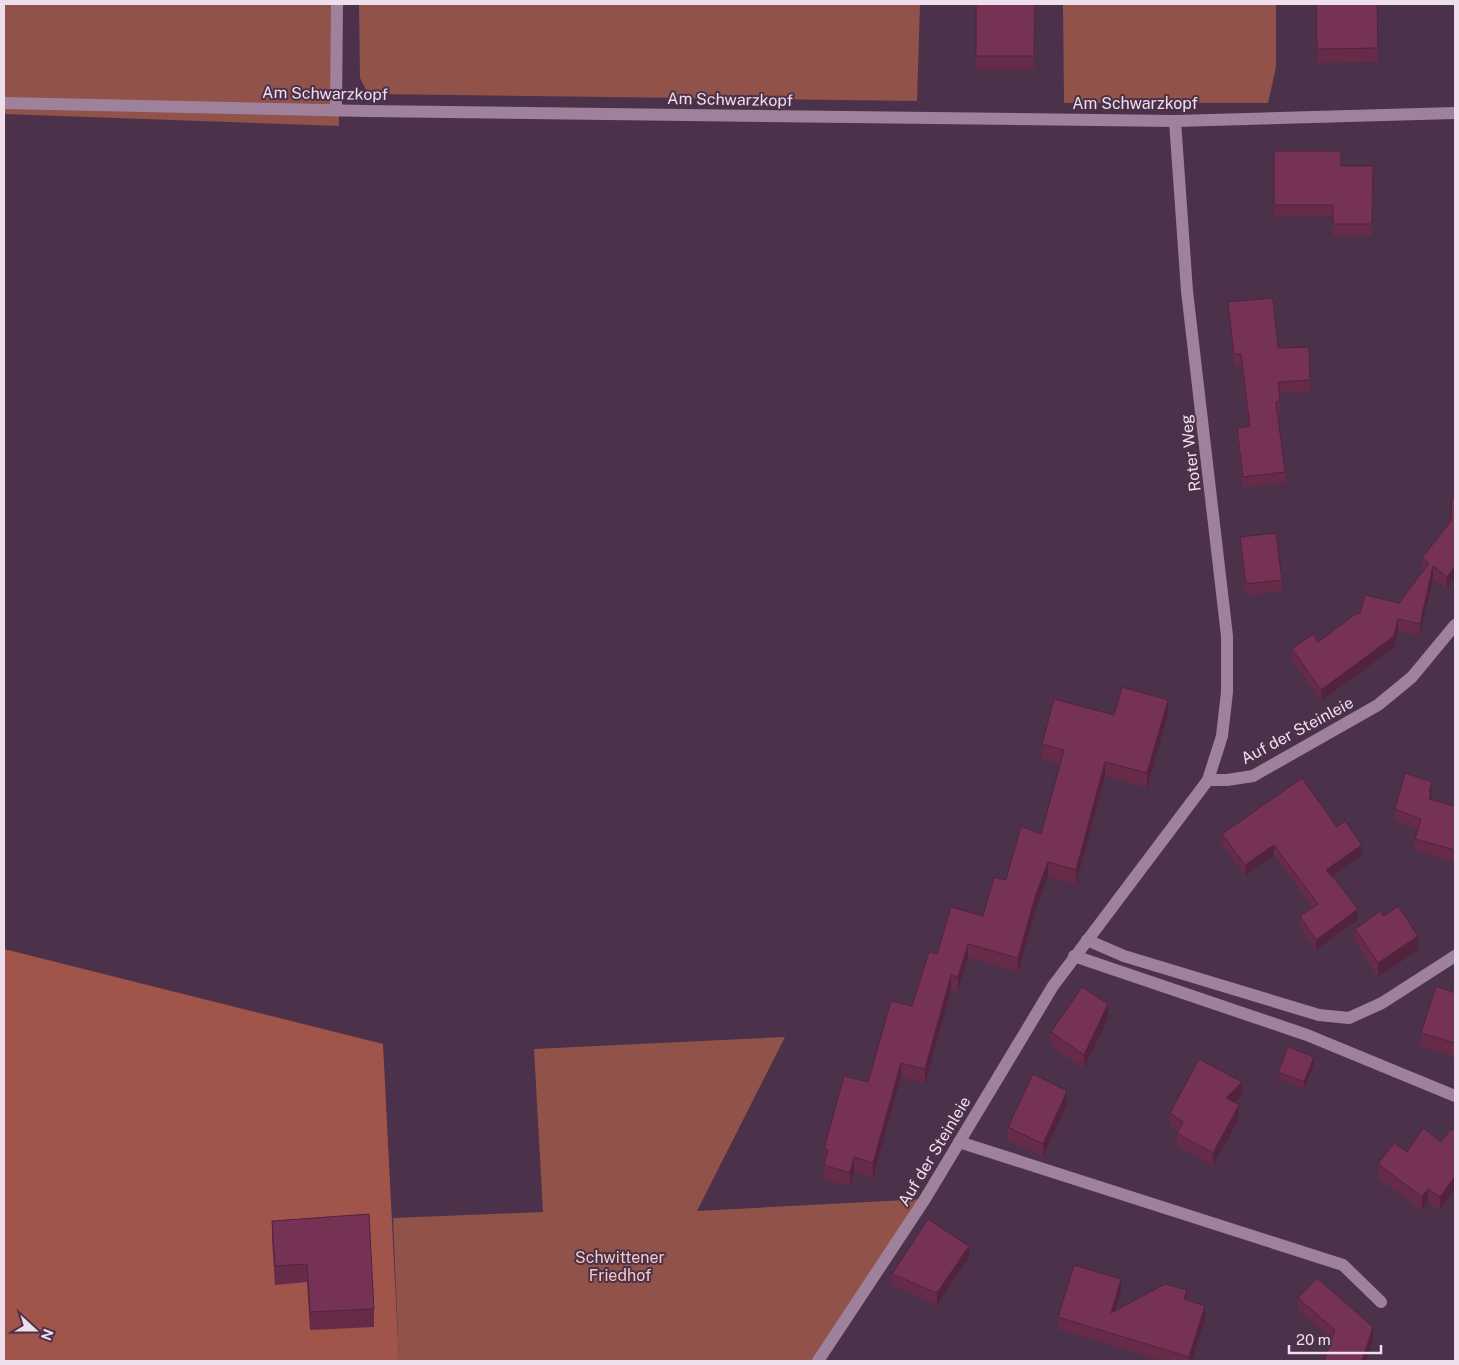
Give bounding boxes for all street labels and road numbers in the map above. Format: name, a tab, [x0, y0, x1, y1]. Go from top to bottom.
street label: Am Schwarzkopf	[262, 83, 388, 104]
street label: Am Schwarzkopf	[667, 89, 793, 110]
street label: Am Schwarzkopf	[1072, 94, 1198, 113]
street label: Roter Weg	[1176, 413, 1205, 493]
street label: Auf der Steinleie	[1238, 693, 1357, 768]
street label: Auf der Steinleie	[894, 1093, 975, 1210]

